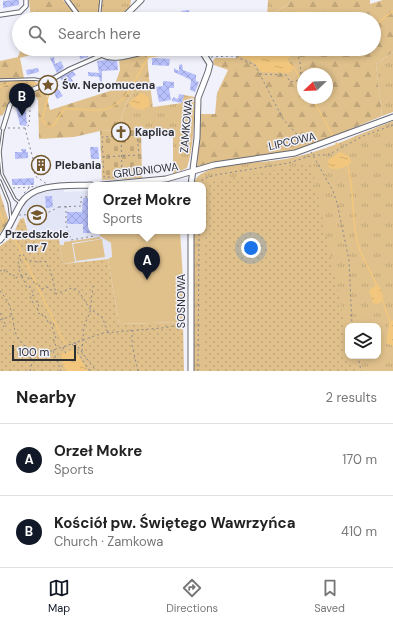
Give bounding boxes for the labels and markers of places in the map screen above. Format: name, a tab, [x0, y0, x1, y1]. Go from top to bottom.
place icon: Św. Nepomucena	[37, 74, 59, 96]
place label: Św. Nepomucena	[62, 78, 155, 92]
pin: B	[9, 83, 35, 116]
church icon: Kaplica	[110, 121, 132, 143]
place label: Kaplica	[135, 125, 175, 139]
building icon: Plebania	[30, 154, 52, 176]
place label: Plebania	[55, 158, 101, 172]
school or university icon: Przedszkole nr 7	[26, 204, 48, 226]
place label: Przedszkole nr 7	[5, 227, 69, 254]
pin: A	[134, 247, 160, 280]

